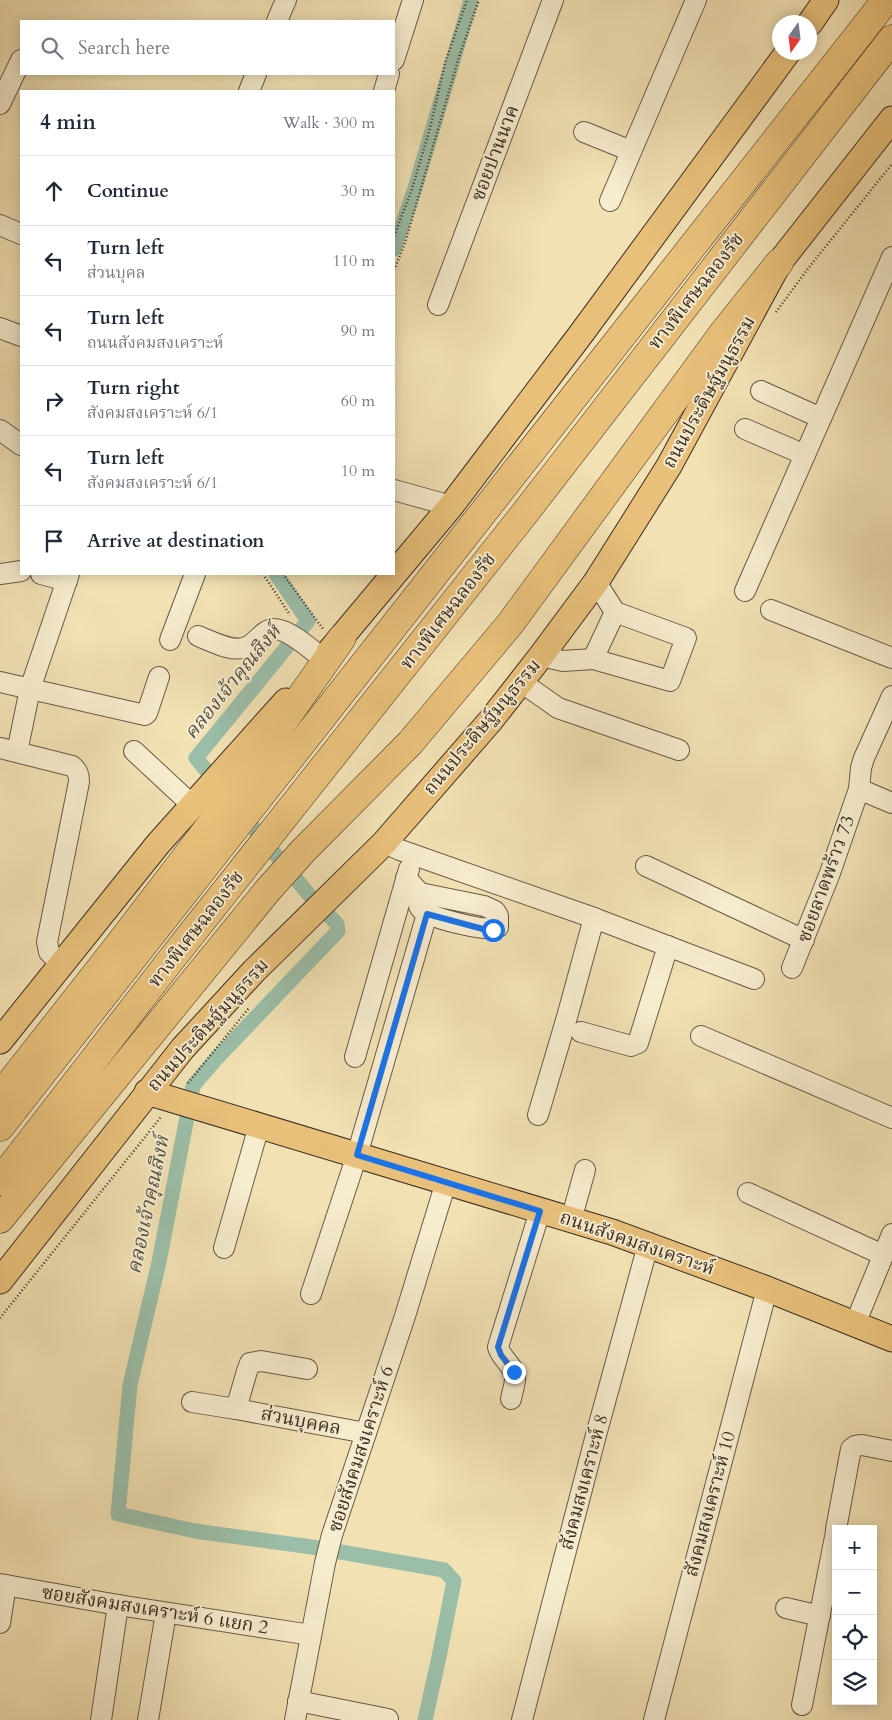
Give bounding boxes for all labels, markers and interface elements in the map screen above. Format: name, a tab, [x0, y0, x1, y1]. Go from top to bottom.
north arrow	[772, 15, 817, 60]
search box	[20, 20, 395, 75]
icon: search	[38, 34, 66, 62]
text: Search here	[78, 35, 170, 61]
street label: ซอยปานนาค	[465, 101, 525, 205]
text: 4 min	[40, 108, 96, 137]
text: Walk · 300 m	[283, 112, 375, 134]
icon: ahead	[40, 177, 68, 205]
text: Continue	[87, 178, 169, 204]
text: 30 m	[341, 180, 375, 202]
street label: ทางพิเศษฉลองรัช	[642, 227, 750, 355]
text: Turn left	[87, 235, 164, 261]
icon: left	[40, 247, 68, 275]
text: 110 m	[333, 250, 375, 272]
text: ส่วนบุคล	[87, 262, 145, 284]
text: Turn left	[87, 305, 164, 331]
street label: ถนนประดิษฐ์มนูธรรม	[656, 311, 762, 473]
icon: left	[40, 317, 68, 345]
text: 90 m	[341, 320, 375, 342]
text: ถนนสังคมสงเคราะห์	[87, 332, 223, 354]
text: Turn right	[87, 375, 179, 401]
icon: right	[40, 387, 68, 415]
text: 60 m	[341, 390, 375, 412]
text: สังคมสงเคราะห์ 6/1	[87, 402, 218, 424]
text: Turn left	[87, 445, 164, 471]
icon: left	[40, 457, 68, 485]
text: 10 m	[341, 460, 375, 482]
text: สังคมสงเคราะห์ 6/1	[87, 472, 218, 494]
icon: arrive	[40, 527, 68, 555]
text: Arrive at destination	[87, 528, 264, 554]
street label: ทางพิเศษฉลองรัช	[394, 547, 502, 675]
water label: คลองเจ้าคุณสิงห์	[177, 616, 289, 745]
street label: ถนนประดิษฐ์มนูธรรม	[417, 653, 547, 801]
street label: ซอยลาดพร้าว 73	[791, 812, 861, 946]
street label: ทางพิเศษฉลองรัช	[142, 865, 250, 993]
route start	[482, 919, 505, 942]
street label: ถนนประดิษฐ์มนูธรรม	[141, 953, 275, 1097]
water label: คลองเจ้าคุณสิงห์	[120, 1129, 177, 1276]
street label: ถนนสังคมสงเคราะห์	[556, 1204, 718, 1282]
route end	[503, 1361, 526, 1384]
street label: ซอยสังคมสงเคราะห์ 6	[322, 1362, 400, 1536]
street label: ส่วนบุคคล	[259, 1400, 343, 1442]
street label: สังคมสงเคราะห์ 8	[553, 1411, 615, 1553]
street label: สังคมสงเคราะห์ 10	[678, 1428, 742, 1580]
map controls	[832, 1525, 877, 1705]
button: +	[832, 1525, 877, 1570]
button: −	[832, 1570, 877, 1615]
street label: ซอยสังคมสงเคราะห์ 6 แยก 2	[40, 1579, 270, 1641]
button: locate	[832, 1615, 877, 1660]
button: layers	[832, 1660, 877, 1705]

